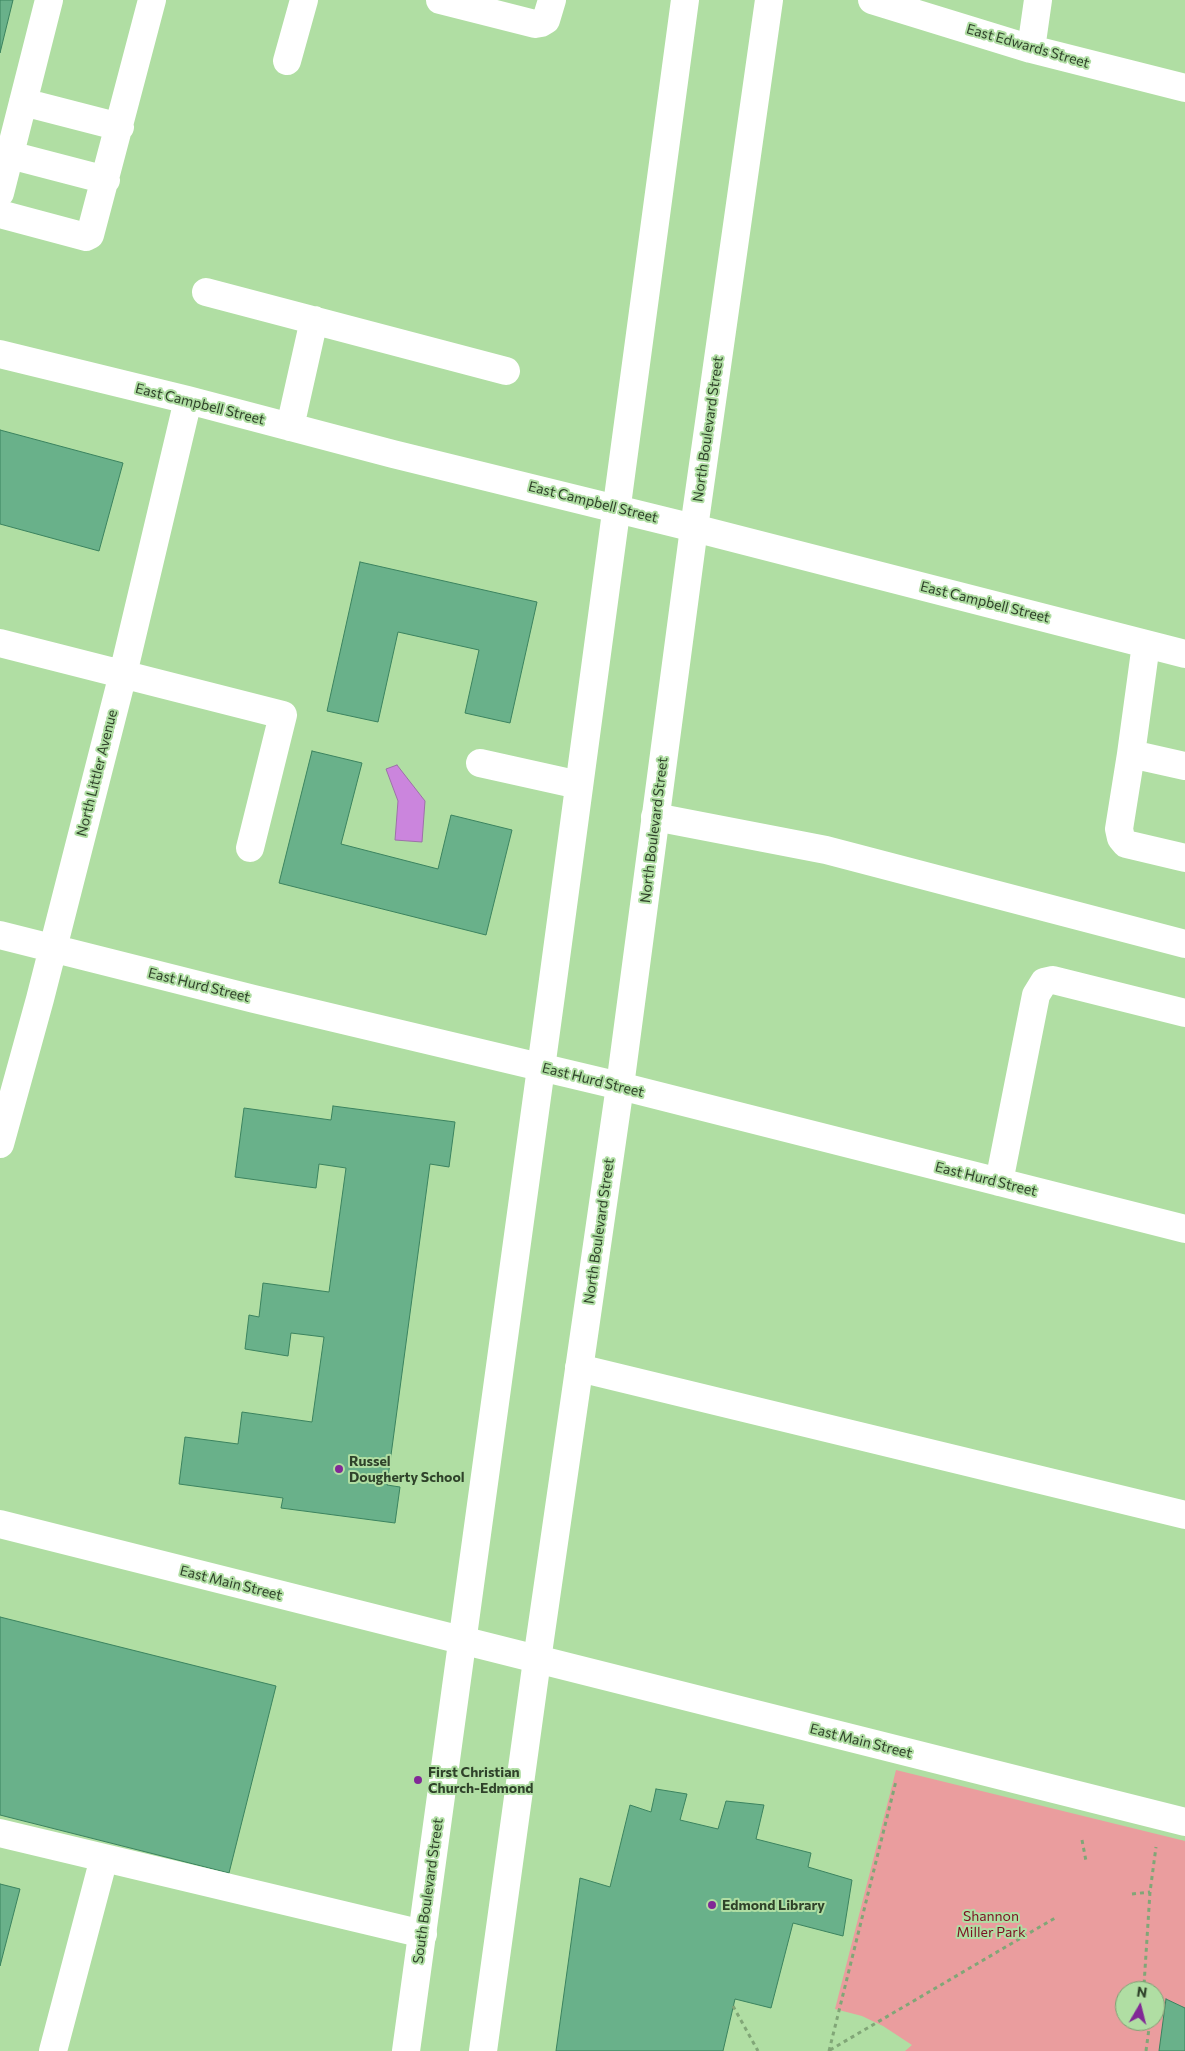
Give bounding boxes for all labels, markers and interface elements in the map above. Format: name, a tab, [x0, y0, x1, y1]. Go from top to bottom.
street label: East Edwards Street	[965, 20, 1091, 72]
street label: North Boulevard Street	[689, 355, 727, 503]
street label: East Campbell Street	[134, 380, 266, 428]
street label: East Campbell Street	[527, 478, 659, 526]
street label: East Campbell Street	[919, 578, 1051, 626]
street label: North Littler Avenue	[73, 708, 121, 838]
street label: North Boulevard Street	[637, 756, 671, 904]
street label: East Hurd Street	[146, 964, 252, 1006]
street label: East Hurd Street	[540, 1059, 646, 1101]
street label: North Boulevard Street	[580, 1157, 618, 1305]
street label: East Hurd Street	[933, 1158, 1039, 1200]
place label: Russel Dougherty School	[349, 1453, 465, 1485]
marker: Russel Dougherty School	[333, 1463, 345, 1475]
street label: East Main Street	[178, 1562, 284, 1604]
street label: East Main Street	[808, 1720, 914, 1762]
place label: First Christian Church-Edmond	[428, 1764, 533, 1796]
marker: First Christian Church-Edmond	[412, 1774, 424, 1786]
street label: South Boulevard Street	[409, 1817, 447, 1965]
place label: Edmond Library	[722, 1897, 825, 1913]
marker: Edmond Library	[706, 1899, 718, 1911]
park label: Shannon Miller Park	[956, 1908, 1026, 1940]
north arrow	[1115, 1981, 1165, 2031]
text: N	[1136, 1982, 1148, 2001]

